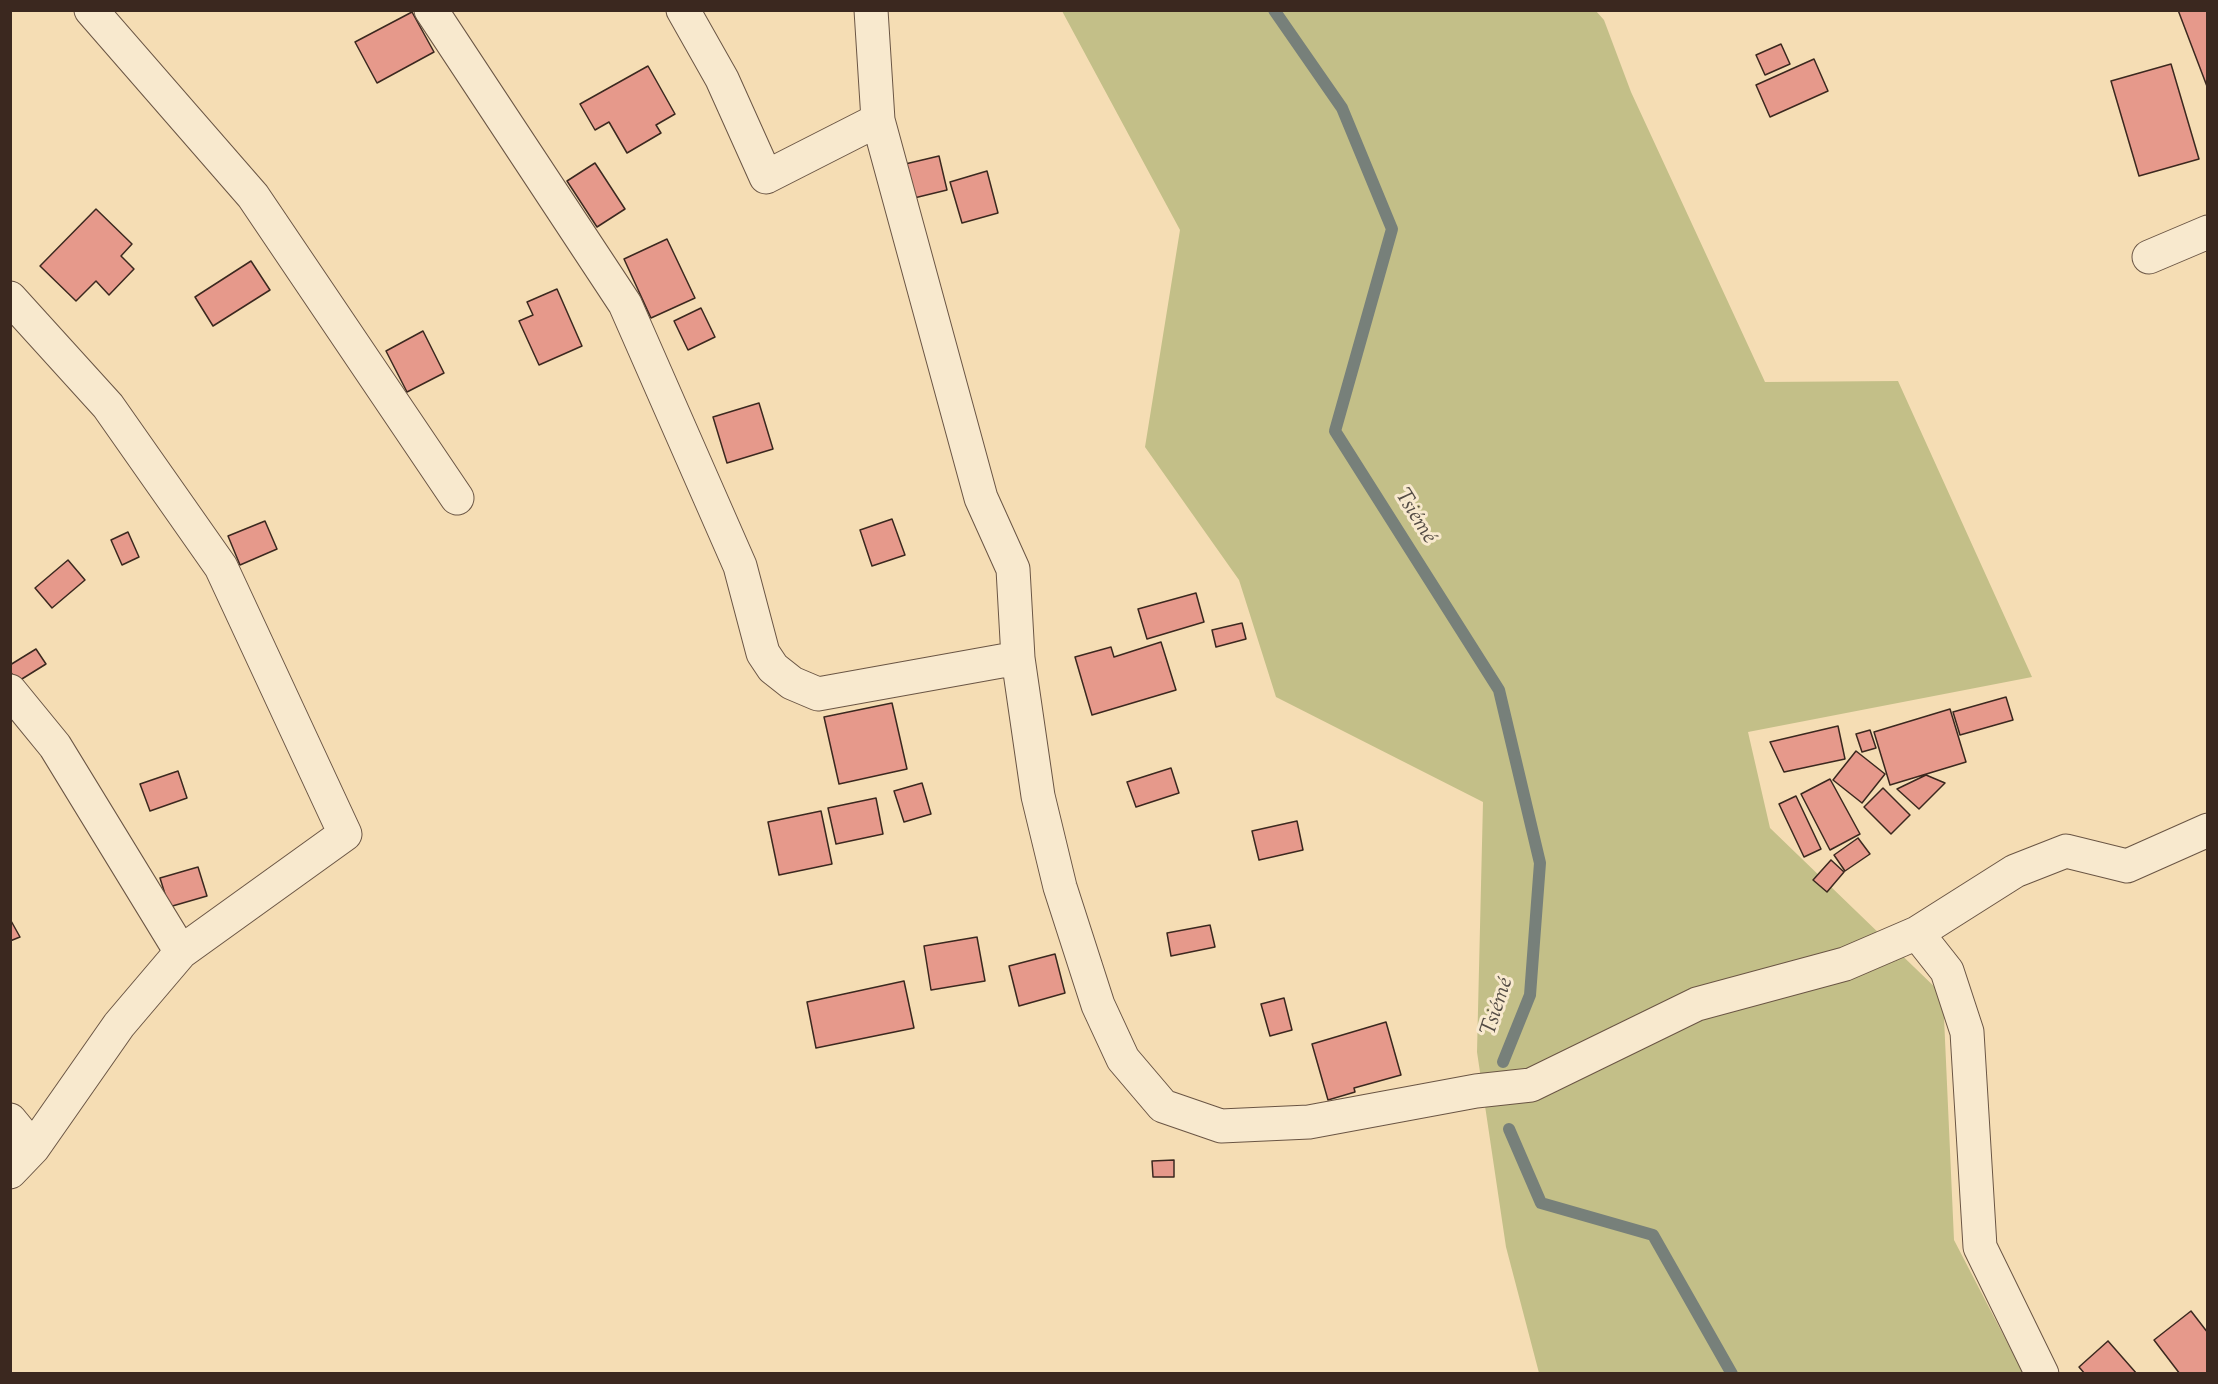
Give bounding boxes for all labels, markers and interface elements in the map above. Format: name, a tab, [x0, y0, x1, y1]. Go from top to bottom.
water label: Tsiémé	[1387, 485, 1441, 549]
water label: Tsiémé	[1477, 975, 1521, 1039]

